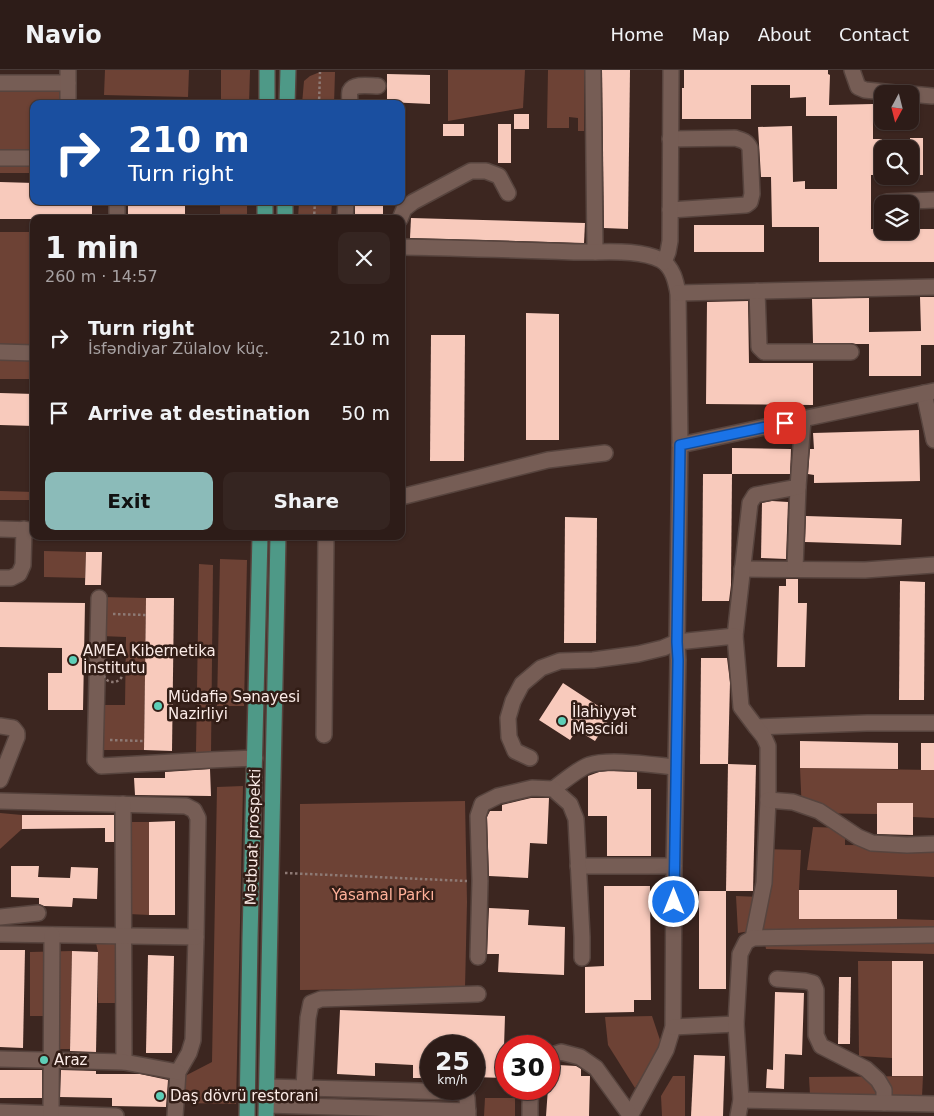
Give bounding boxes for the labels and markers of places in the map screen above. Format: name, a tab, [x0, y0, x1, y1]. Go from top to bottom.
pin	[764, 402, 806, 444]
place label: AMEA Kibernetika İnstitutu	[83, 642, 216, 677]
marker: AMEA Kibernetika İnstitutu	[67, 654, 79, 666]
place label: Müdafiə Sənayesi Nazirliyi	[168, 688, 300, 723]
marker: Müdafiə Sənayesi Nazirliyi	[152, 700, 164, 712]
place label: İlahiyyət Məscidi	[572, 702, 636, 738]
marker: İlahiyyət Məscidi	[556, 715, 568, 727]
place label: Araz	[54, 1051, 88, 1069]
marker: Araz	[38, 1054, 50, 1066]
place label: Daş dövrü restorani	[170, 1087, 318, 1105]
marker: Daş dövrü restorani	[154, 1090, 166, 1102]

